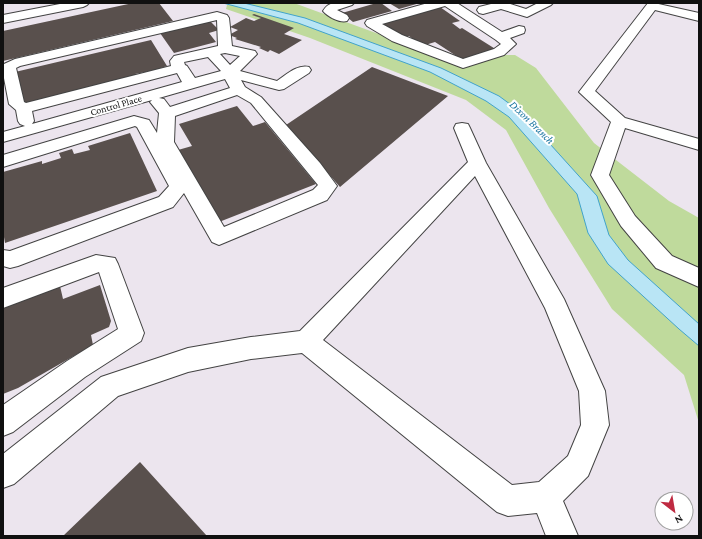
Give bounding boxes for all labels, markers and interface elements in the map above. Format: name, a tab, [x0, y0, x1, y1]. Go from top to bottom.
street label: Control Place	[89, 92, 144, 118]
water label: Dixon Branch	[507, 98, 557, 146]
north arrow	[654, 491, 694, 531]
text: N	[672, 512, 685, 527]

